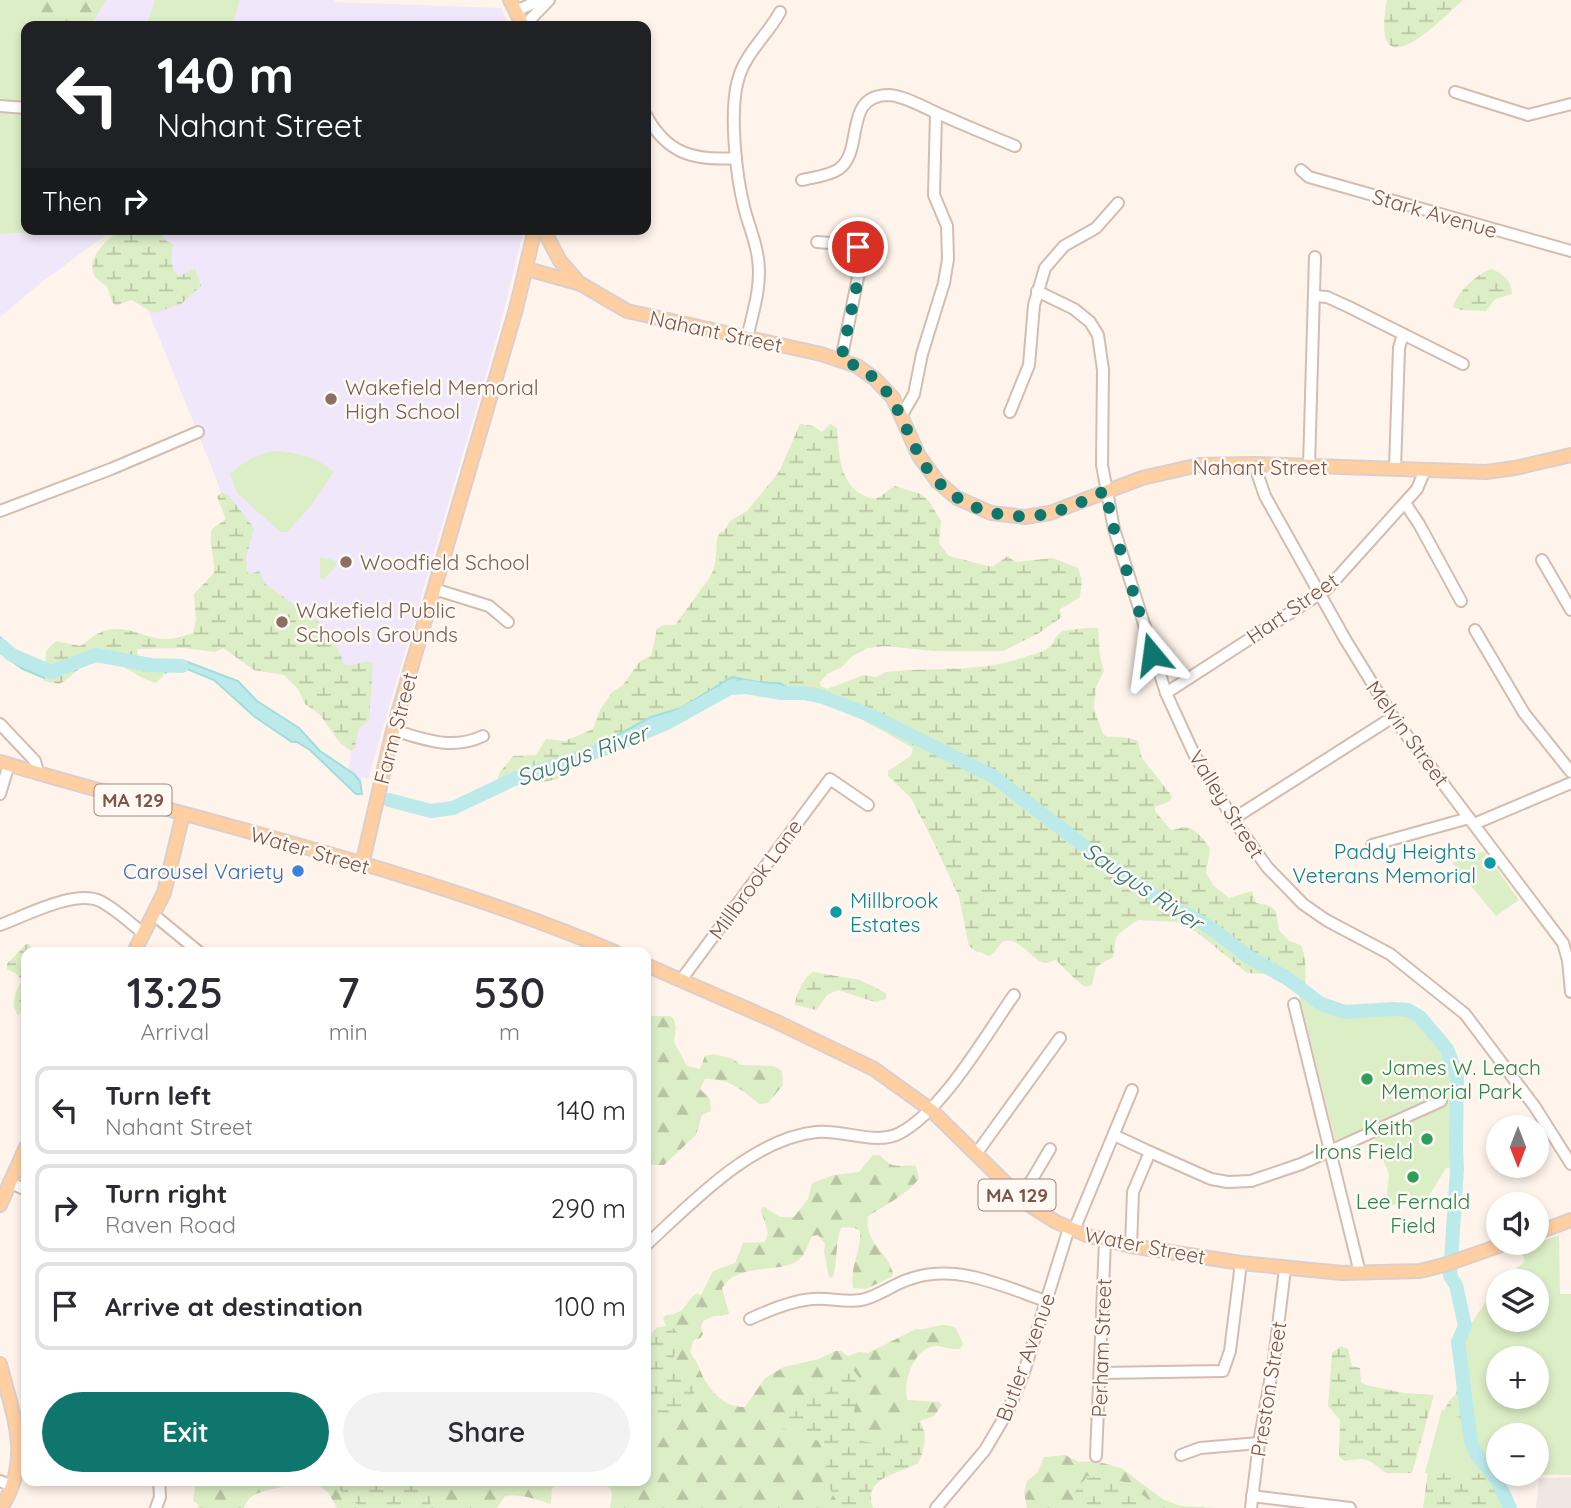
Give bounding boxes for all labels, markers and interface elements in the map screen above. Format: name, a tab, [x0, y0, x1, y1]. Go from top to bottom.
text: 140 m	[157, 44, 294, 105]
icon: left	[42, 49, 133, 140]
text: Nahant Street	[157, 105, 363, 145]
icon: right	[116, 182, 154, 220]
street label: Stark Avenue	[1370, 183, 1500, 243]
text: Then	[42, 185, 102, 218]
pin	[828, 217, 888, 277]
icon: arrive	[839, 228, 877, 266]
street label: Nahant Street	[647, 304, 785, 358]
place label: Wakefield Memorial High School	[345, 374, 539, 424]
marker: Wakefield Memorial High School	[323, 391, 339, 407]
street label: Nahant Street	[1192, 454, 1328, 480]
place label: Woodfield School	[360, 549, 530, 575]
marker: Woodfield School	[338, 554, 354, 570]
street label: Hart Street	[1241, 567, 1343, 649]
place label: Wakefield Public Schools Grounds	[296, 597, 458, 647]
marker: Wakefield Public Schools Grounds	[274, 614, 290, 630]
position arrow	[1115, 617, 1189, 691]
street label: Farm Street	[368, 669, 422, 787]
street label: Melvin Street	[1361, 675, 1455, 791]
water label: Saugus River	[512, 717, 655, 792]
street label: Valley Street	[1183, 745, 1271, 863]
road number: MA 129	[94, 785, 172, 816]
street label: Millbrook Lane	[703, 814, 807, 944]
street label: Water Street	[247, 821, 373, 879]
water label: Saugus River	[1078, 835, 1211, 938]
place label: Paddy Heights Veterans Memorial	[1292, 838, 1476, 888]
marker: Paddy Heights Veterans Memorial	[1482, 855, 1498, 871]
place label: Carousel Variety	[123, 858, 284, 884]
marker: Carousel Variety	[290, 863, 306, 879]
place label: Millbrook Estates	[850, 887, 938, 937]
marker: Millbrook Estates	[828, 904, 844, 920]
text: 13:25	[127, 966, 223, 1019]
text: 7	[337, 966, 360, 1019]
text: 530	[474, 966, 545, 1019]
text: Arrival	[140, 1017, 209, 1046]
text: min	[329, 1017, 368, 1046]
text: m	[499, 1017, 520, 1046]
place label: James W. Leach Memorial Park	[1381, 1054, 1541, 1104]
marker: James W. Leach Memorial Park	[1359, 1071, 1375, 1087]
text: Turn left	[105, 1079, 212, 1112]
icon: left	[46, 1091, 84, 1129]
text: 140 m	[557, 1094, 626, 1127]
text: Nahant Street	[105, 1112, 253, 1141]
place label: Keith Irons Field	[1314, 1114, 1413, 1164]
north arrow	[1486, 1115, 1549, 1178]
map controls	[1486, 1115, 1549, 1486]
marker: Keith Irons Field	[1419, 1131, 1435, 1147]
marker: Lee Fernald Field	[1405, 1169, 1421, 1185]
text: Turn right	[105, 1177, 227, 1210]
road number: MA 129	[978, 1180, 1056, 1210]
place label: Lee Fernald Field	[1356, 1188, 1470, 1238]
icon: right	[46, 1189, 84, 1227]
text: 290 m	[551, 1192, 626, 1225]
button: sound	[1486, 1192, 1549, 1255]
text: Raven Road	[105, 1210, 236, 1239]
street label: Water Street	[1082, 1221, 1208, 1269]
button: layers	[1486, 1269, 1549, 1332]
street label: Perham Street	[1086, 1278, 1116, 1418]
icon: arrive	[46, 1287, 84, 1325]
street label: Butler Avenue	[990, 1289, 1060, 1425]
text: Arrive at destination	[105, 1290, 363, 1323]
text: 100 m	[555, 1290, 626, 1323]
street label: Preston Street	[1244, 1319, 1292, 1459]
button: +	[1486, 1346, 1549, 1409]
button: Exit	[42, 1392, 329, 1472]
button: Share	[343, 1392, 630, 1472]
button: −	[1486, 1423, 1549, 1486]

